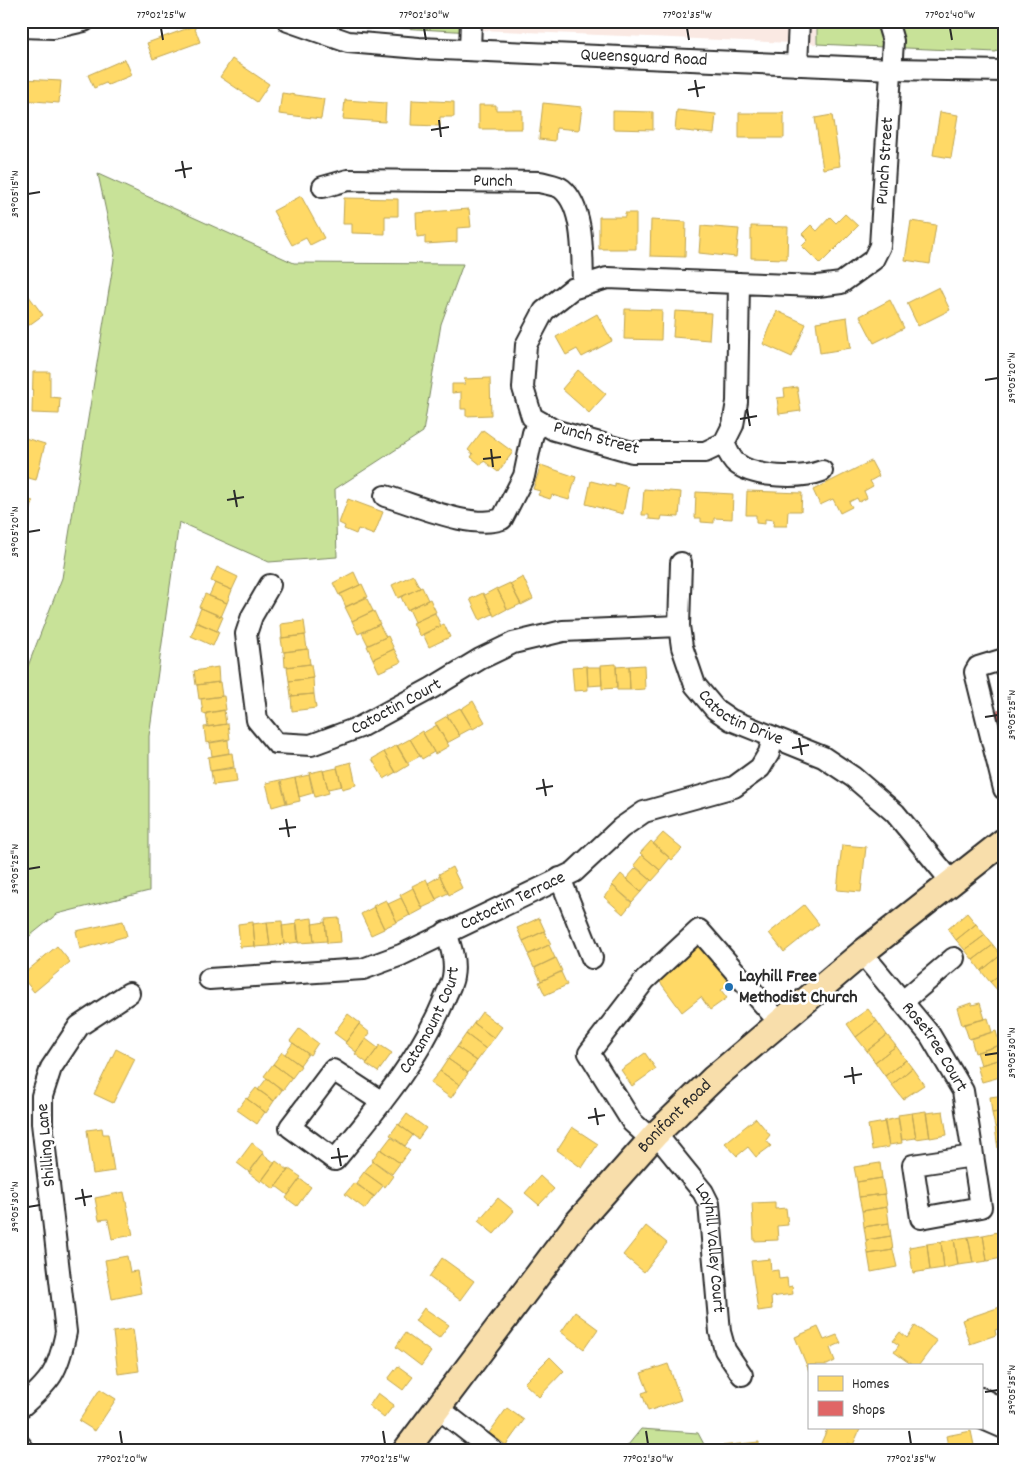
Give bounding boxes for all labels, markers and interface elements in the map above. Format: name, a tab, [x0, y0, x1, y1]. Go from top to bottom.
text: 77°02'25"W	[136, 7, 186, 24]
text: 77°02'30"W	[399, 7, 449, 24]
text: 77°02'35"W	[662, 7, 712, 24]
text: 77°02'40"W	[925, 7, 975, 24]
street label: Queensguard Road	[580, 43, 708, 73]
street label: Punch Street	[870, 116, 901, 205]
street label: Punch	[473, 169, 513, 194]
text: 39°05'15"N	[7, 170, 24, 218]
text: 39°05'20"N	[1004, 352, 1021, 404]
street label: Punch Street	[550, 416, 642, 463]
text: 39°05'20"N	[7, 506, 24, 558]
street label: Catoctin Court	[348, 672, 447, 742]
street label: Catoctin Drive	[691, 684, 787, 752]
text: 39°05'25"N	[1004, 690, 1021, 740]
text: 39°05'25"N	[7, 844, 24, 894]
street label: Catoctin Terrace	[456, 865, 570, 937]
place label: Layhill Free Methodist Church	[739, 965, 858, 1011]
street label: Catamount Court	[393, 966, 467, 1079]
marker: Layhill Free Methodist Church	[723, 981, 735, 993]
street label: Rosetree Court	[895, 997, 974, 1097]
text: 39°05'30"N	[1004, 1027, 1021, 1079]
street label: Bonifant Road	[632, 1074, 718, 1159]
street label: Shilling Lane	[31, 1102, 63, 1188]
street label: Layhill Valley Court	[688, 1178, 731, 1314]
text: 39°05'30"N	[7, 1181, 24, 1233]
legend	[808, 1364, 982, 1428]
text: 39°05'35"N	[1004, 1365, 1021, 1415]
text: Homes	[852, 1374, 890, 1396]
text: Shops	[852, 1400, 885, 1422]
text: 77°02'20"W	[97, 1451, 147, 1468]
text: 77°02'25"W	[360, 1451, 410, 1468]
text: 77°02'30"W	[623, 1451, 673, 1468]
text: 77°02'35"W	[886, 1451, 936, 1468]

